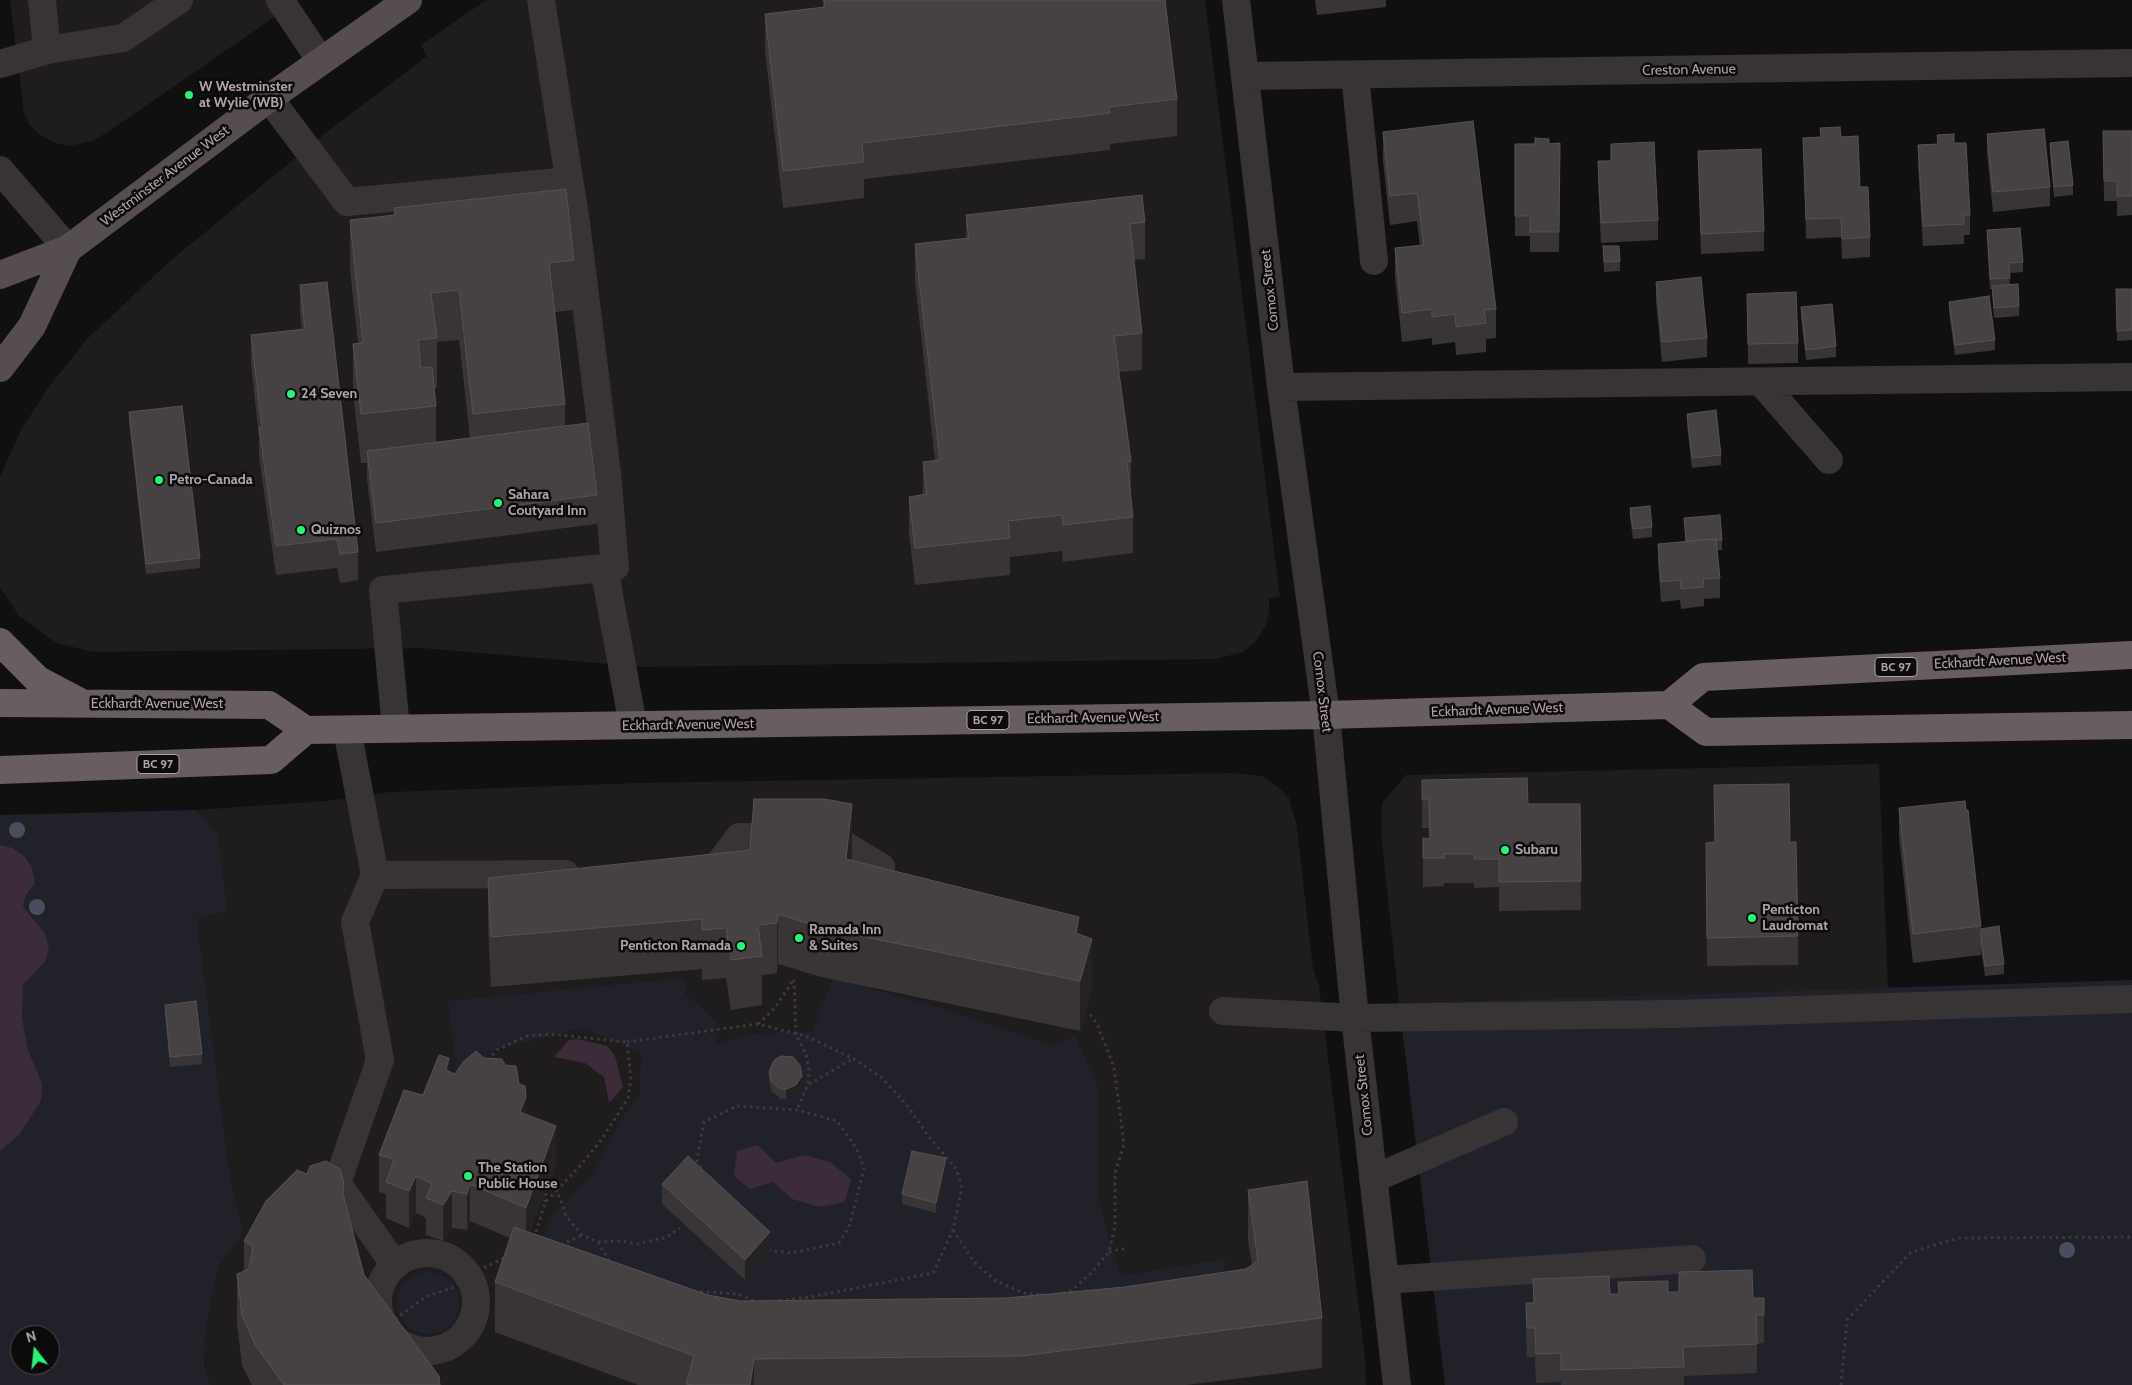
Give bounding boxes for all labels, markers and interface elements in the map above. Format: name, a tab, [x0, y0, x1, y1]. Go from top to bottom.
street label: Creston Avenue	[1642, 61, 1736, 79]
place label: W Westminster at Wylie (WB)	[199, 79, 292, 111]
marker: W Westminster at Wylie (WB)	[183, 89, 195, 101]
street label: Westminster Avenue West	[97, 122, 233, 230]
street label: Comox Street	[1257, 249, 1283, 331]
place label: 24 Seven	[301, 386, 357, 402]
marker: 24 Seven	[285, 388, 297, 400]
place label: Petro-Canada	[169, 472, 253, 488]
marker: Petro-Canada	[153, 474, 165, 486]
place label: Sahara Coutyard Inn	[508, 487, 586, 520]
marker: Sahara Coutyard Inn	[492, 497, 504, 509]
place label: Quiznos	[311, 522, 361, 538]
marker: Quiznos	[295, 524, 307, 536]
street label: Eckhardt Avenue West	[1934, 649, 2066, 673]
street label: Comox Street	[1309, 650, 1335, 734]
road number: BC 97	[1875, 658, 1917, 676]
street label: Eckhardt Avenue West	[91, 696, 223, 712]
street label: Eckhardt Avenue West	[1431, 699, 1563, 721]
street label: Eckhardt Avenue West	[1027, 708, 1159, 728]
road number: BC 97	[967, 710, 1009, 730]
street label: Eckhardt Avenue West	[622, 715, 754, 735]
road number: BC 97	[137, 754, 179, 774]
place label: Subaru	[1515, 842, 1558, 858]
marker: Subaru	[1499, 844, 1511, 856]
place label: Penticton Laudromat	[1762, 902, 1828, 934]
marker: Penticton Laudromat	[1746, 912, 1758, 924]
place label: Ramada Inn & Suites	[809, 922, 881, 954]
marker: Ramada Inn & Suites	[793, 932, 805, 944]
place label: Penticton Ramada	[620, 938, 731, 954]
marker: Penticton Ramada	[735, 940, 747, 952]
street label: Comox Street	[1351, 1054, 1377, 1136]
place label: The Station Public House	[478, 1160, 557, 1192]
marker: The Station Public House	[462, 1170, 474, 1182]
north arrow	[10, 1325, 60, 1375]
text: N	[24, 1327, 38, 1347]

